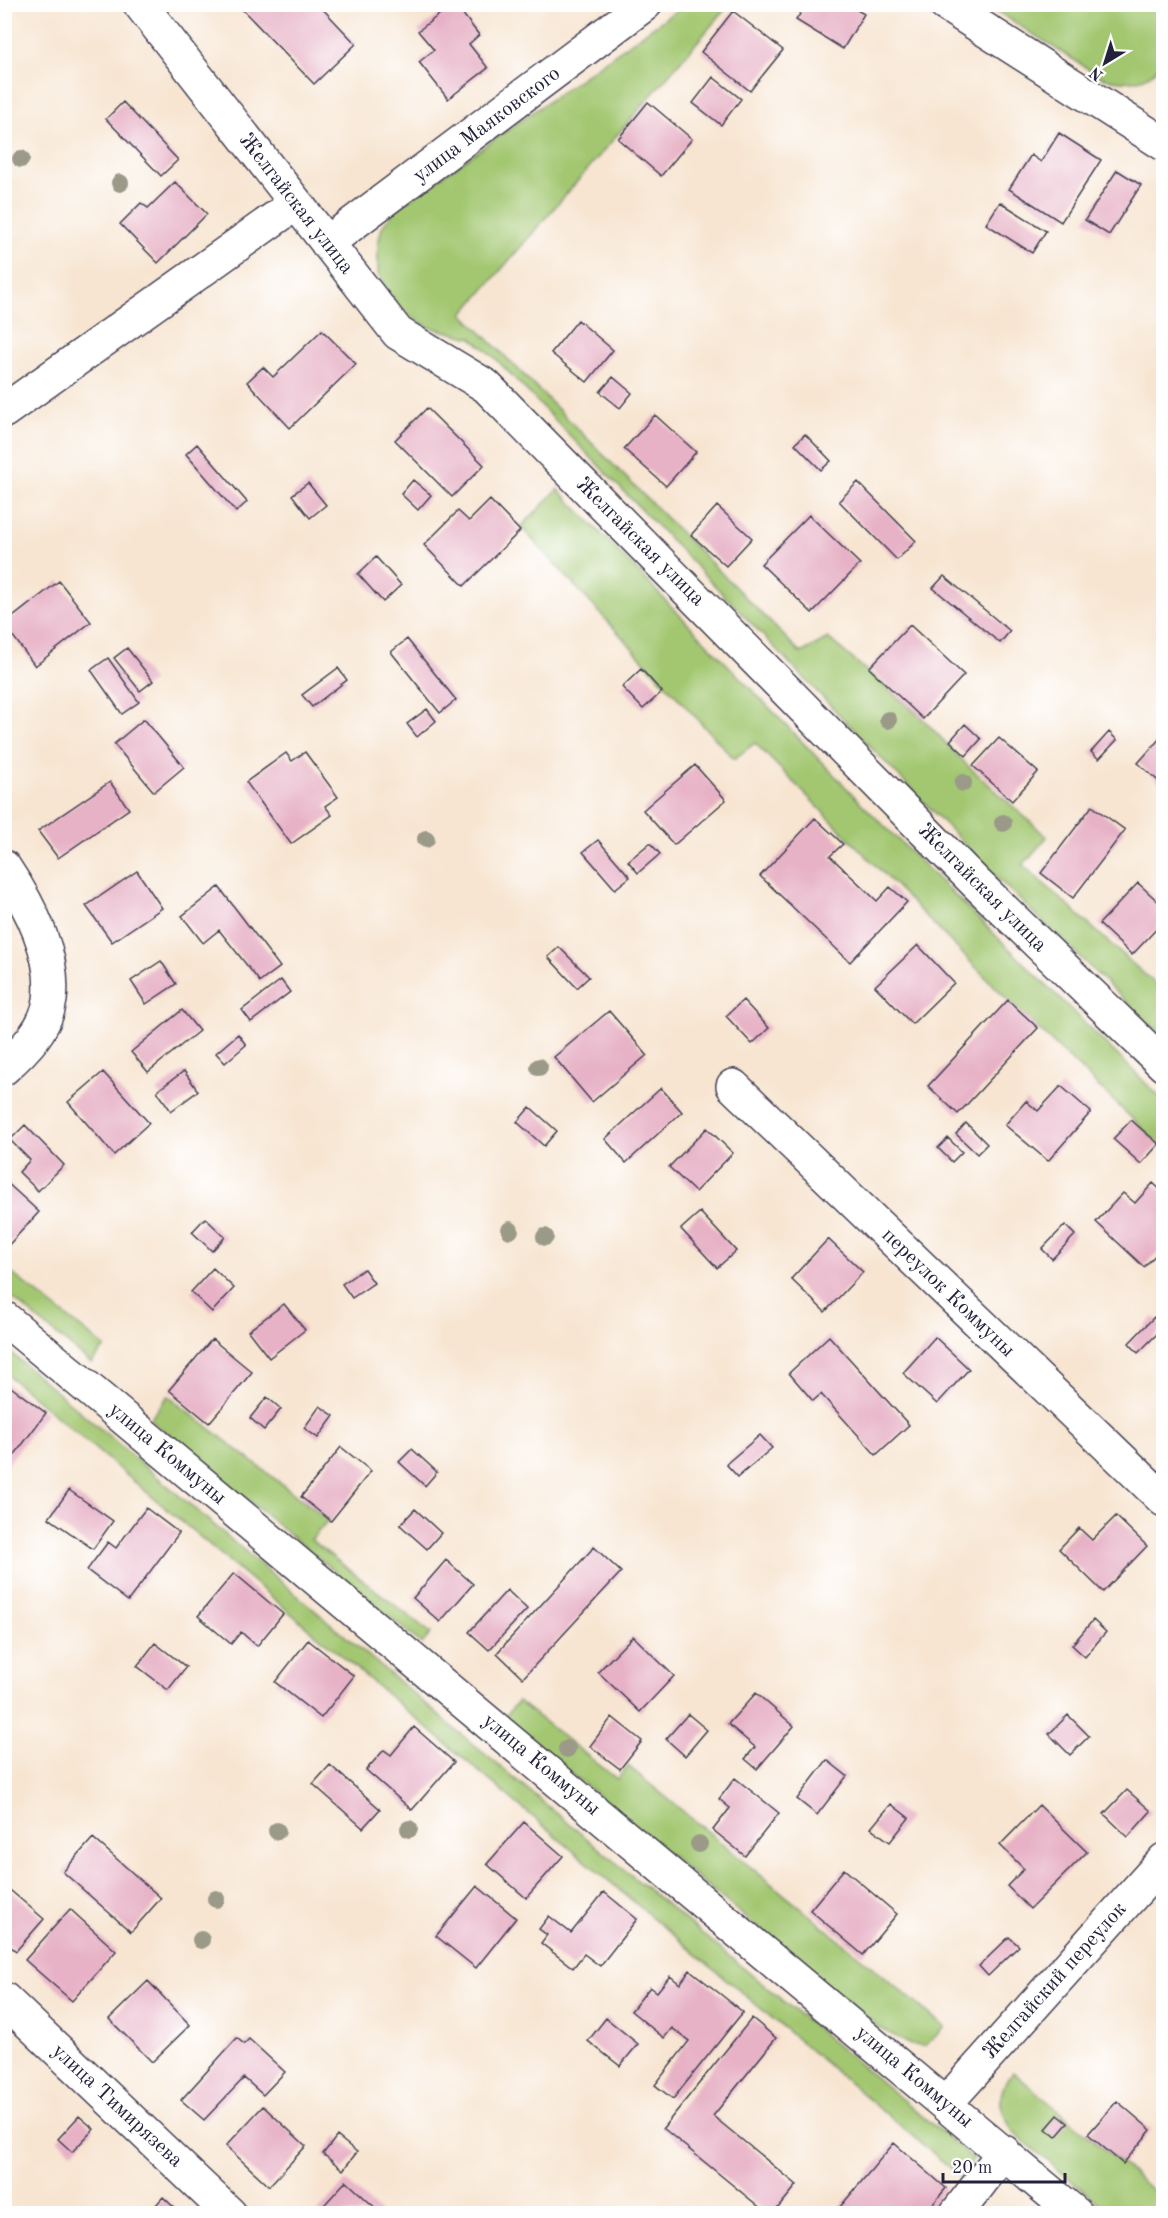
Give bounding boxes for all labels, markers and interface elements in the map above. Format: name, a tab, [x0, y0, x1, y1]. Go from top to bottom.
north arrow	[1075, 33, 1135, 93]
street label: улица Маяковского	[410, 63, 564, 187]
text: N	[1087, 63, 1107, 83]
street label: Желгайская улица	[235, 130, 357, 278]
street label: Желгайская улица	[572, 474, 708, 610]
street label: Желгайская улица	[914, 820, 1050, 956]
street label: переулок Коммуны	[878, 1224, 1019, 1362]
street label: улица Коммуны	[104, 1399, 230, 1509]
street label: улица Коммуны	[478, 1710, 604, 1820]
street label: Желгайский переулок	[979, 1898, 1131, 2063]
street label: улица Коммуны	[851, 2022, 977, 2132]
street label: улица Тимирязева	[48, 2040, 186, 2172]
scale bar	[943, 2146, 1064, 2184]
text: 20 m	[952, 2159, 992, 2177]

